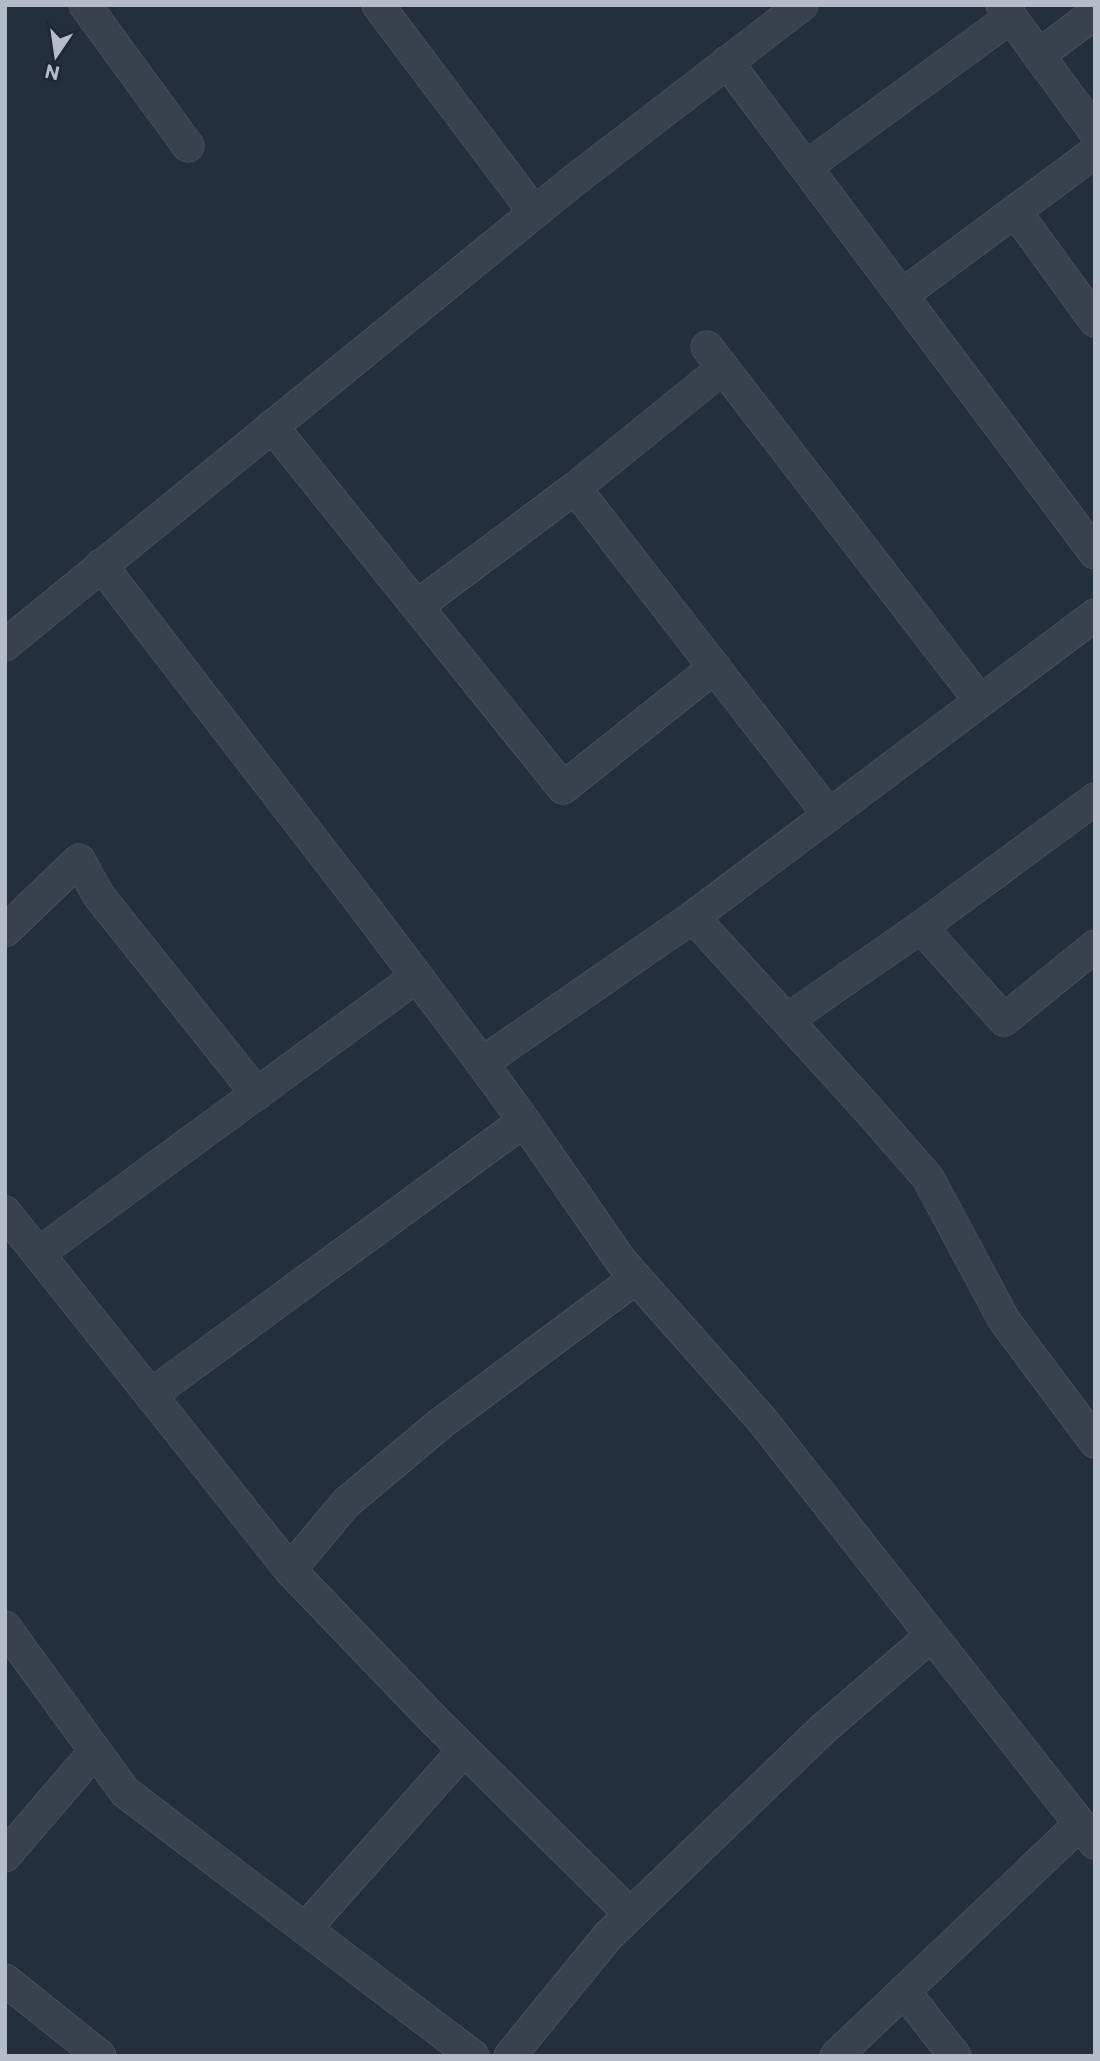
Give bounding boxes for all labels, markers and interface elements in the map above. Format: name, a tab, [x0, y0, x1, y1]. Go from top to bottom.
north arrow	[21, 21, 91, 91]
text: N	[43, 60, 62, 86]

